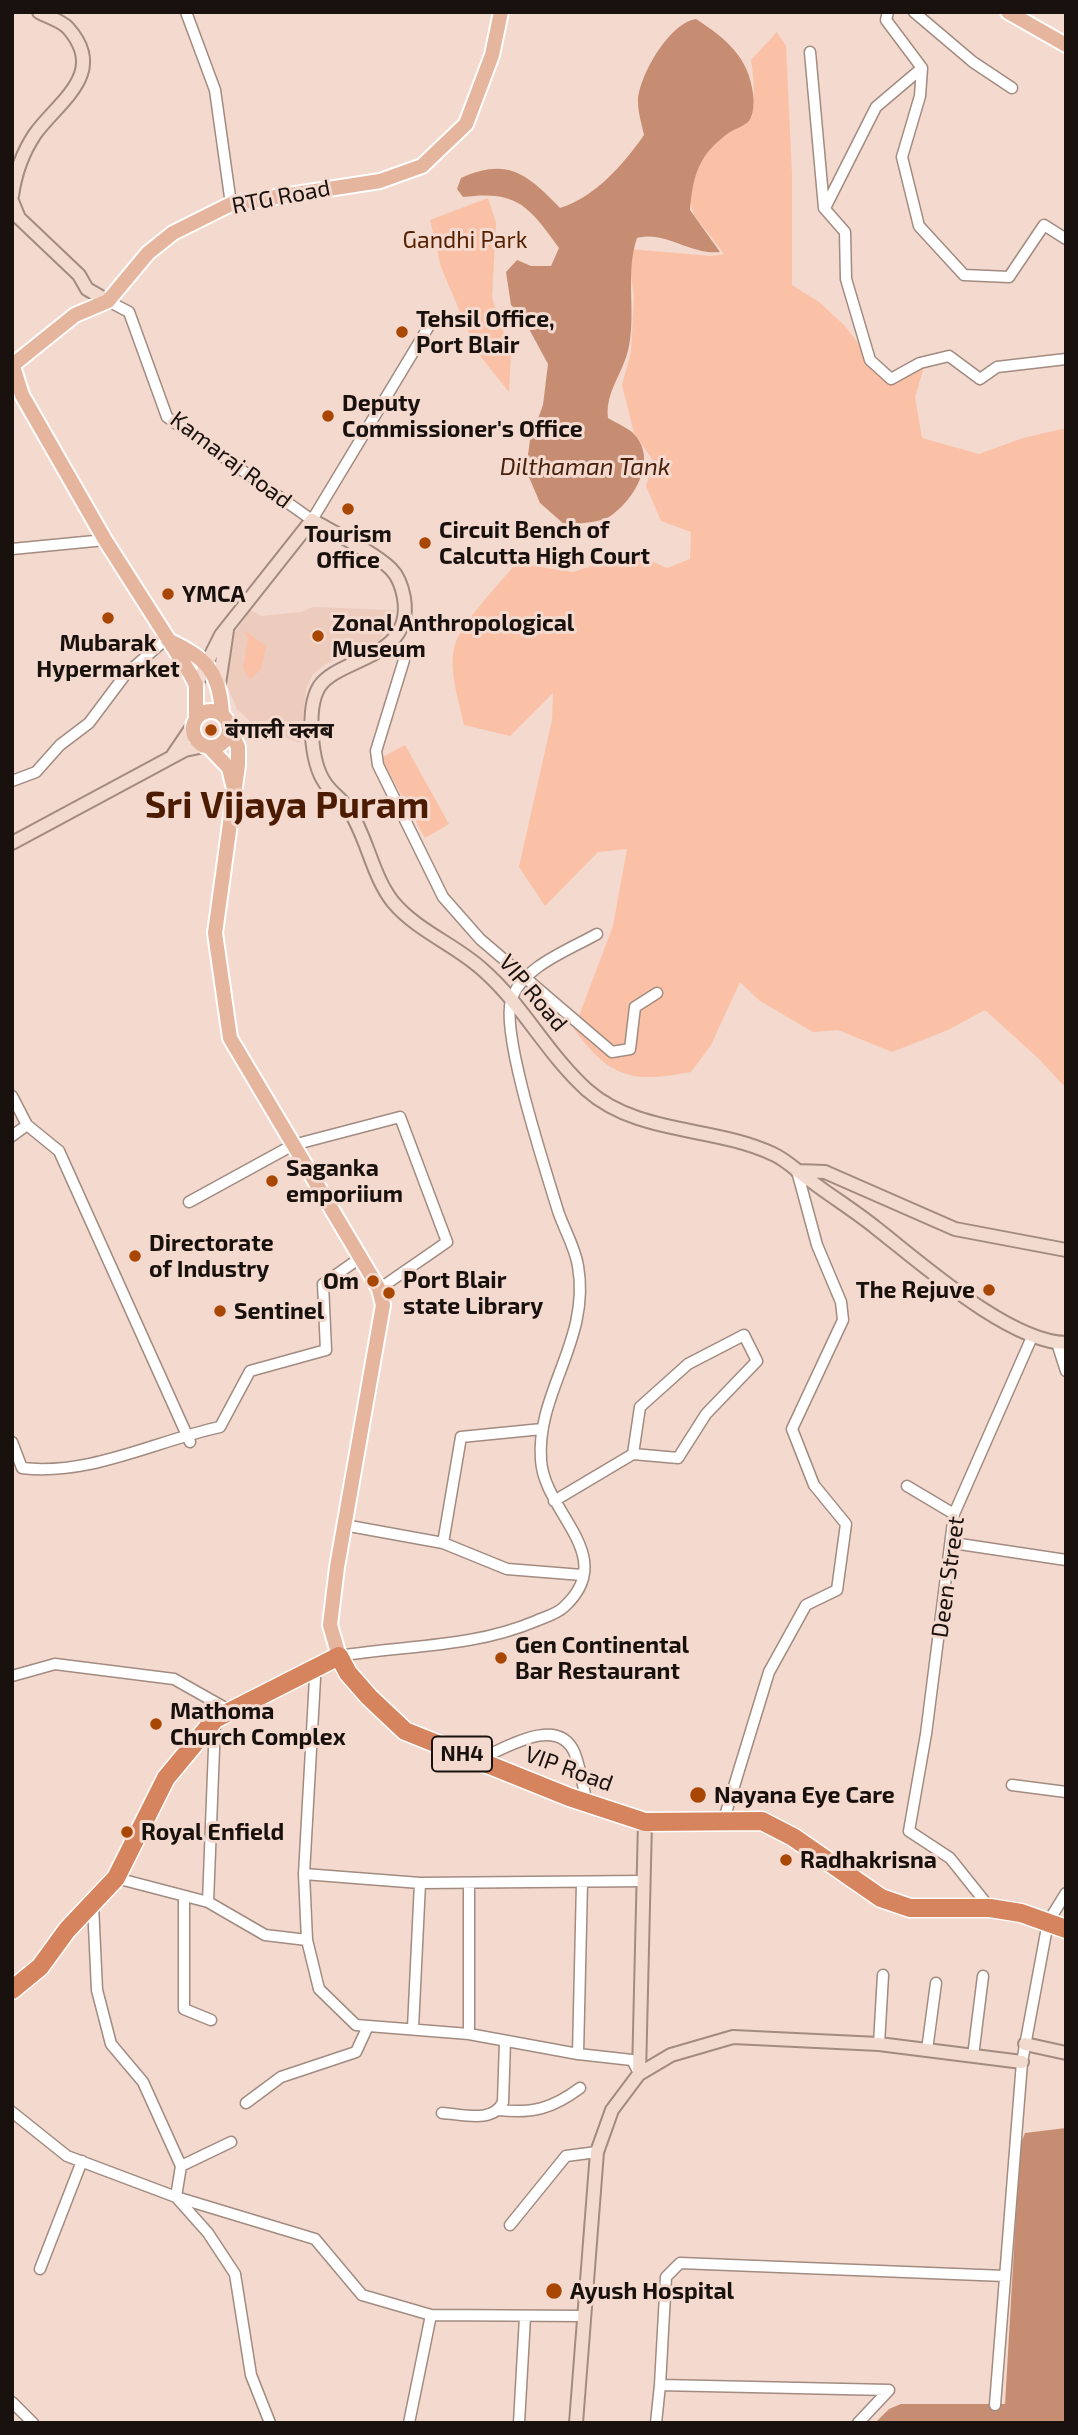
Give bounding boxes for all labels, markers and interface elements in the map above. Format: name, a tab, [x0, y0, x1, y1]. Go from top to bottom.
street label: RTG Road	[230, 174, 332, 220]
park label: Gandhi Park	[403, 226, 527, 254]
place label: Tehsil Office, Port Blair	[416, 305, 555, 359]
marker: Tehsil Office, Port Blair	[394, 324, 410, 340]
place label: Deputy Commissioner's Office	[342, 389, 583, 443]
street label: Kamaraj Road	[165, 405, 297, 515]
marker: Deputy Commissioner's Office	[320, 408, 336, 424]
water label: Dilthaman Tank	[500, 453, 670, 481]
marker: Tourism Office	[340, 501, 356, 517]
place label: Circuit Bench of Calcutta High Court	[439, 516, 650, 570]
place label: Tourism Office	[304, 520, 392, 574]
marker: Circuit Bench of Calcutta High Court	[417, 535, 433, 551]
place label: YMCA	[182, 580, 245, 608]
marker: YMCA	[160, 586, 176, 602]
place label: Zonal Anthropological Museum	[332, 609, 574, 663]
marker: Mubarak Hypermarket	[100, 610, 116, 626]
marker: Zonal Anthropological Museum	[310, 628, 326, 644]
place label: Mubarak Hypermarket	[36, 629, 180, 683]
place label: बंगाली क्लब	[225, 716, 334, 744]
marker: बंगाली क्लब	[203, 722, 219, 738]
district label: Sri Vijaya Puram	[145, 784, 429, 828]
street label: VIP Road	[493, 949, 573, 1037]
place label: Saganka emporiium	[286, 1154, 403, 1208]
marker: Saganka emporiium	[264, 1173, 280, 1189]
place label: Directorate of Industry	[149, 1229, 274, 1283]
marker: Directorate of Industry	[127, 1248, 143, 1264]
place label: Port Blair state Library	[403, 1266, 543, 1320]
place label: Om	[323, 1267, 359, 1295]
marker: Om	[365, 1273, 381, 1289]
place label: The Rejuve	[856, 1276, 975, 1304]
marker: The Rejuve	[981, 1282, 997, 1298]
marker: Port Blair state Library	[381, 1285, 397, 1301]
place label: Sentinel	[234, 1297, 324, 1325]
marker: Sentinel	[212, 1303, 228, 1319]
street label: Deen Street	[926, 1514, 970, 1640]
place label: Gen Continental Bar Restaurant	[515, 1631, 689, 1685]
marker: Gen Continental Bar Restaurant	[493, 1650, 509, 1666]
place label: Mathoma Church Complex	[170, 1697, 346, 1751]
marker: Mathoma Church Complex	[148, 1716, 164, 1732]
road number: NH4	[432, 1736, 492, 1772]
street label: VIP Road	[521, 1740, 617, 1798]
place label: Nayana Eye Care	[714, 1781, 895, 1809]
marker: Nayana Eye Care	[688, 1785, 708, 1805]
place label: Royal Enfield	[141, 1818, 284, 1846]
marker: Royal Enfield	[119, 1824, 135, 1840]
place label: Radhakrisna	[800, 1846, 937, 1874]
marker: Radhakrisna	[778, 1852, 794, 1868]
place label: Ayush Hospital	[570, 2277, 734, 2305]
marker: Ayush Hospital	[544, 2281, 564, 2301]

